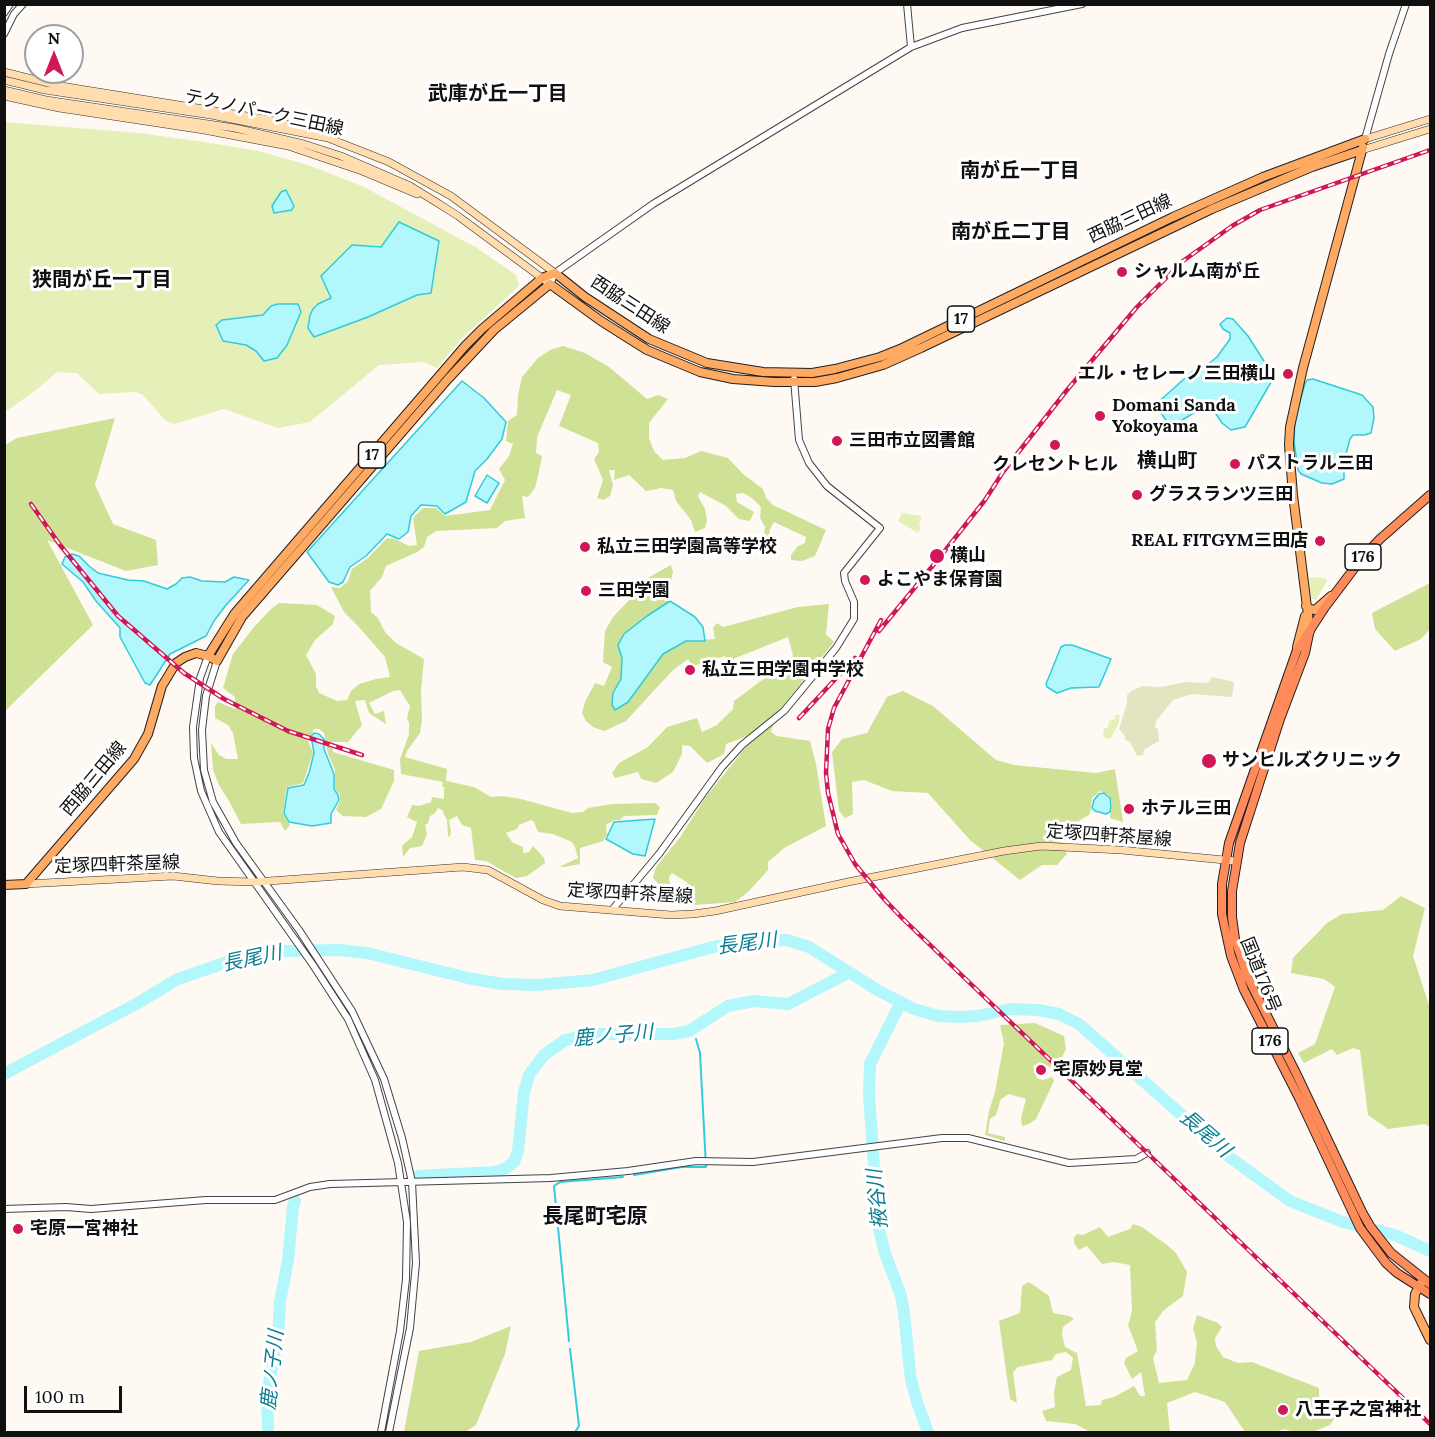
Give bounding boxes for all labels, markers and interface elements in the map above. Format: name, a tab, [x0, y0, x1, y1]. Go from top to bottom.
north arrow	[24, 24, 84, 84]
text: N	[48, 28, 60, 48]
district label: 武庫が丘一丁目	[428, 82, 568, 106]
street label: テクノパーク三田線	[183, 86, 345, 140]
district label: 南が丘一丁目	[960, 159, 1080, 183]
street label: 西脇三田線	[1085, 190, 1175, 248]
district label: 南が丘二丁目	[951, 220, 1071, 244]
place label: シャルム南が丘	[1134, 261, 1260, 283]
marker: シャルム南が丘	[1115, 265, 1129, 279]
district label: 狭間が丘一丁目	[32, 268, 172, 292]
street label: 西脇三田線	[586, 271, 674, 339]
road number: 17	[948, 306, 974, 332]
place label: エル・セレーノ三田横山	[1078, 363, 1276, 385]
marker: エル・セレーノ三田横山	[1281, 367, 1295, 381]
place label: Domani Sanda Yokoyama	[1112, 395, 1236, 438]
marker: Domani Sanda Yokoyama	[1093, 409, 1107, 423]
place label: 三田市立図書館	[849, 430, 975, 452]
marker: 三田市立図書館	[830, 434, 844, 448]
marker: クレセントヒル	[1048, 438, 1062, 452]
road number: 17	[358, 442, 386, 468]
district label: 横山町	[1137, 449, 1197, 473]
place label: パストラル三田	[1247, 453, 1373, 475]
place label: クレセントヒル	[992, 454, 1118, 476]
marker: パストラル三田	[1228, 457, 1242, 471]
place label: グラスランツ三田	[1149, 484, 1293, 506]
marker: グラスランツ三田	[1130, 488, 1144, 502]
place label: REAL FITGYM三田店	[1131, 530, 1308, 552]
marker: REAL FITGYM三田店	[1313, 534, 1327, 548]
place label: 私立三田学園高等学校	[597, 536, 777, 558]
marker: 私立三田学園高等学校	[578, 540, 592, 554]
road number: 176	[1345, 544, 1381, 570]
place label: 横山	[950, 545, 986, 567]
marker: 横山	[928, 547, 946, 565]
place label: よこやま保育園	[877, 569, 1003, 591]
marker: よこやま保育園	[858, 573, 872, 587]
place label: 三田学園	[598, 580, 670, 602]
marker: 三田学園	[579, 584, 593, 598]
place label: 私立三田学園中学校	[702, 659, 864, 681]
marker: 私立三田学園中学校	[683, 663, 697, 677]
street label: 西脇三田線	[57, 738, 131, 820]
place label: サンヒルズクリニック	[1222, 750, 1402, 772]
marker: サンヒルズクリニック	[1200, 752, 1218, 770]
place label: ホテル三田	[1141, 798, 1231, 820]
marker: ホテル三田	[1122, 802, 1136, 816]
street label: 定塚四軒茶屋線	[1045, 821, 1173, 851]
street label: 定塚四軒茶屋線	[54, 852, 180, 878]
street label: 定塚四軒茶屋線	[567, 880, 693, 908]
water label: 長尾川	[716, 928, 778, 960]
street label: 国道176号	[1235, 934, 1285, 1016]
water label: 長尾川	[220, 941, 284, 977]
water label: 鹿ノ子川	[572, 1021, 654, 1051]
road number: 176	[1252, 1028, 1288, 1054]
place label: 宅原妙見堂	[1053, 1059, 1143, 1081]
marker: 宅原妙見堂	[1034, 1063, 1048, 1077]
water label: 長尾川	[1174, 1105, 1236, 1163]
water label: 掖谷川	[863, 1168, 893, 1230]
district label: 長尾町宅原	[543, 1204, 647, 1230]
place label: 宅原一宮神社	[30, 1218, 138, 1240]
marker: 宅原一宮神社	[11, 1222, 25, 1236]
water label: 鹿ノ子川	[257, 1329, 289, 1411]
scale bar	[27, 1374, 124, 1412]
text: 100 m	[35, 1385, 85, 1408]
place label: 八王子之宮神社	[1295, 1399, 1421, 1421]
marker: 八王子之宮神社	[1276, 1403, 1290, 1417]

